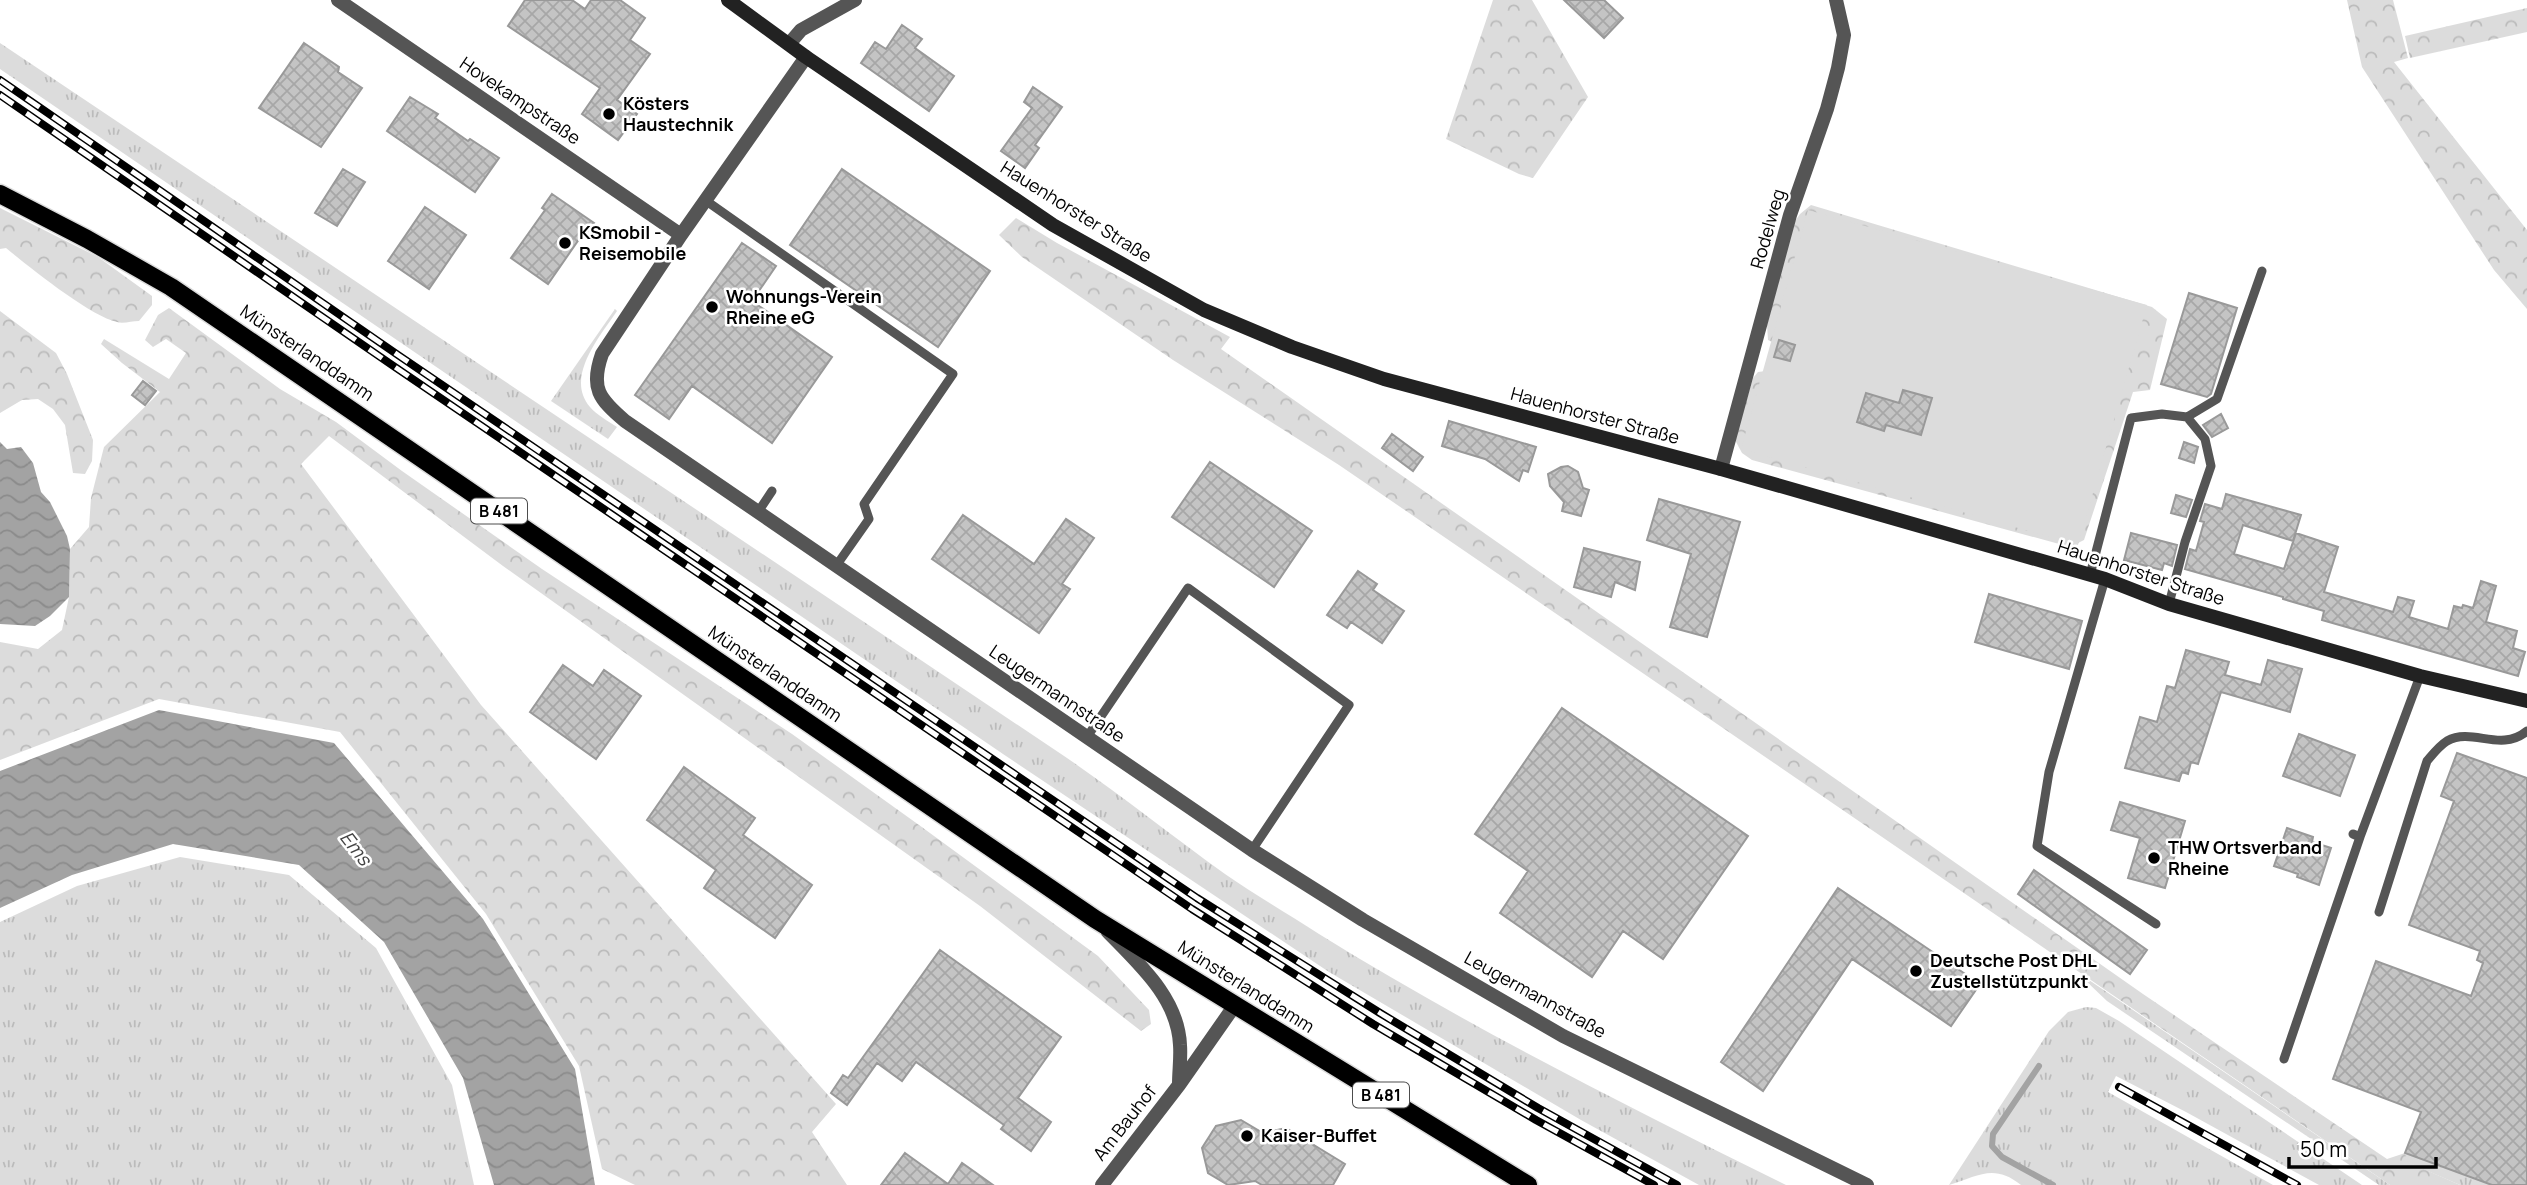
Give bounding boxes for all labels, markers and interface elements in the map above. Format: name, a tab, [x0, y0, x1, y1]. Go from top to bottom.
street label: Hovekampstraße	[455, 51, 586, 149]
place label: Kösters Haustechnik	[623, 91, 734, 136]
marker: Kösters Haustechnik	[601, 106, 617, 122]
street label: Hauenhorster Straße	[996, 155, 1157, 267]
street label: Rodelweg	[1744, 186, 1790, 271]
place label: KSmobil - Reisemobile	[579, 220, 686, 265]
marker: KSmobil - Reisemobile	[557, 235, 573, 251]
place label: Wohnungs-Verein Rheine eG	[726, 284, 882, 329]
street label: Münsterlanddamm	[236, 298, 379, 406]
marker: Wohnungs-Verein Rheine eG	[704, 299, 720, 315]
street label: Hauenhorster Straße	[1508, 381, 1682, 449]
road number: B 481	[471, 498, 527, 524]
street label: Hauenhorster Straße	[2055, 534, 2228, 610]
street label: Münsterlanddamm	[704, 619, 847, 727]
street label: Leugermannstraße	[985, 639, 1130, 748]
water label: Ems	[334, 825, 379, 872]
place label: THW Ortsverband Rheine	[2168, 835, 2322, 880]
marker: THW Ortsverband Rheine	[2146, 850, 2162, 866]
street label: Münsterlanddamm	[1174, 935, 1319, 1038]
street label: Leugermannstraße	[1460, 945, 1611, 1043]
place label: Deutsche Post DHL Zustellstützpunkt	[1930, 948, 2097, 993]
marker: Deutsche Post DHL Zustellstützpunkt	[1908, 963, 1924, 979]
street label: Am Bauhof	[1087, 1079, 1162, 1165]
road number: B 481	[1353, 1082, 1409, 1107]
place label: Kaiser-Buffet	[1261, 1123, 1377, 1147]
scale bar	[2289, 1126, 2436, 1170]
marker: Kaiser-Buffet	[1239, 1128, 1255, 1144]
text: 50 m	[2300, 1135, 2347, 1163]

